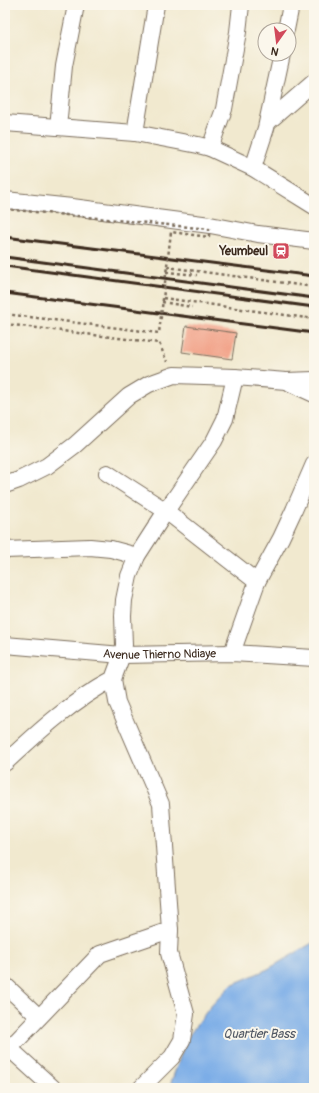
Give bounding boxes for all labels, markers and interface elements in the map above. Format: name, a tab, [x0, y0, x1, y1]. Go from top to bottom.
north arrow	[257, 22, 297, 62]
text: N	[269, 44, 280, 58]
station icon: Yeumbeul	[271, 241, 291, 261]
place label: Yeumbeul	[218, 244, 268, 259]
street label: Avenue Thierno Ndiaye	[102, 646, 216, 663]
water label: Quartier Bass	[223, 1026, 297, 1042]

